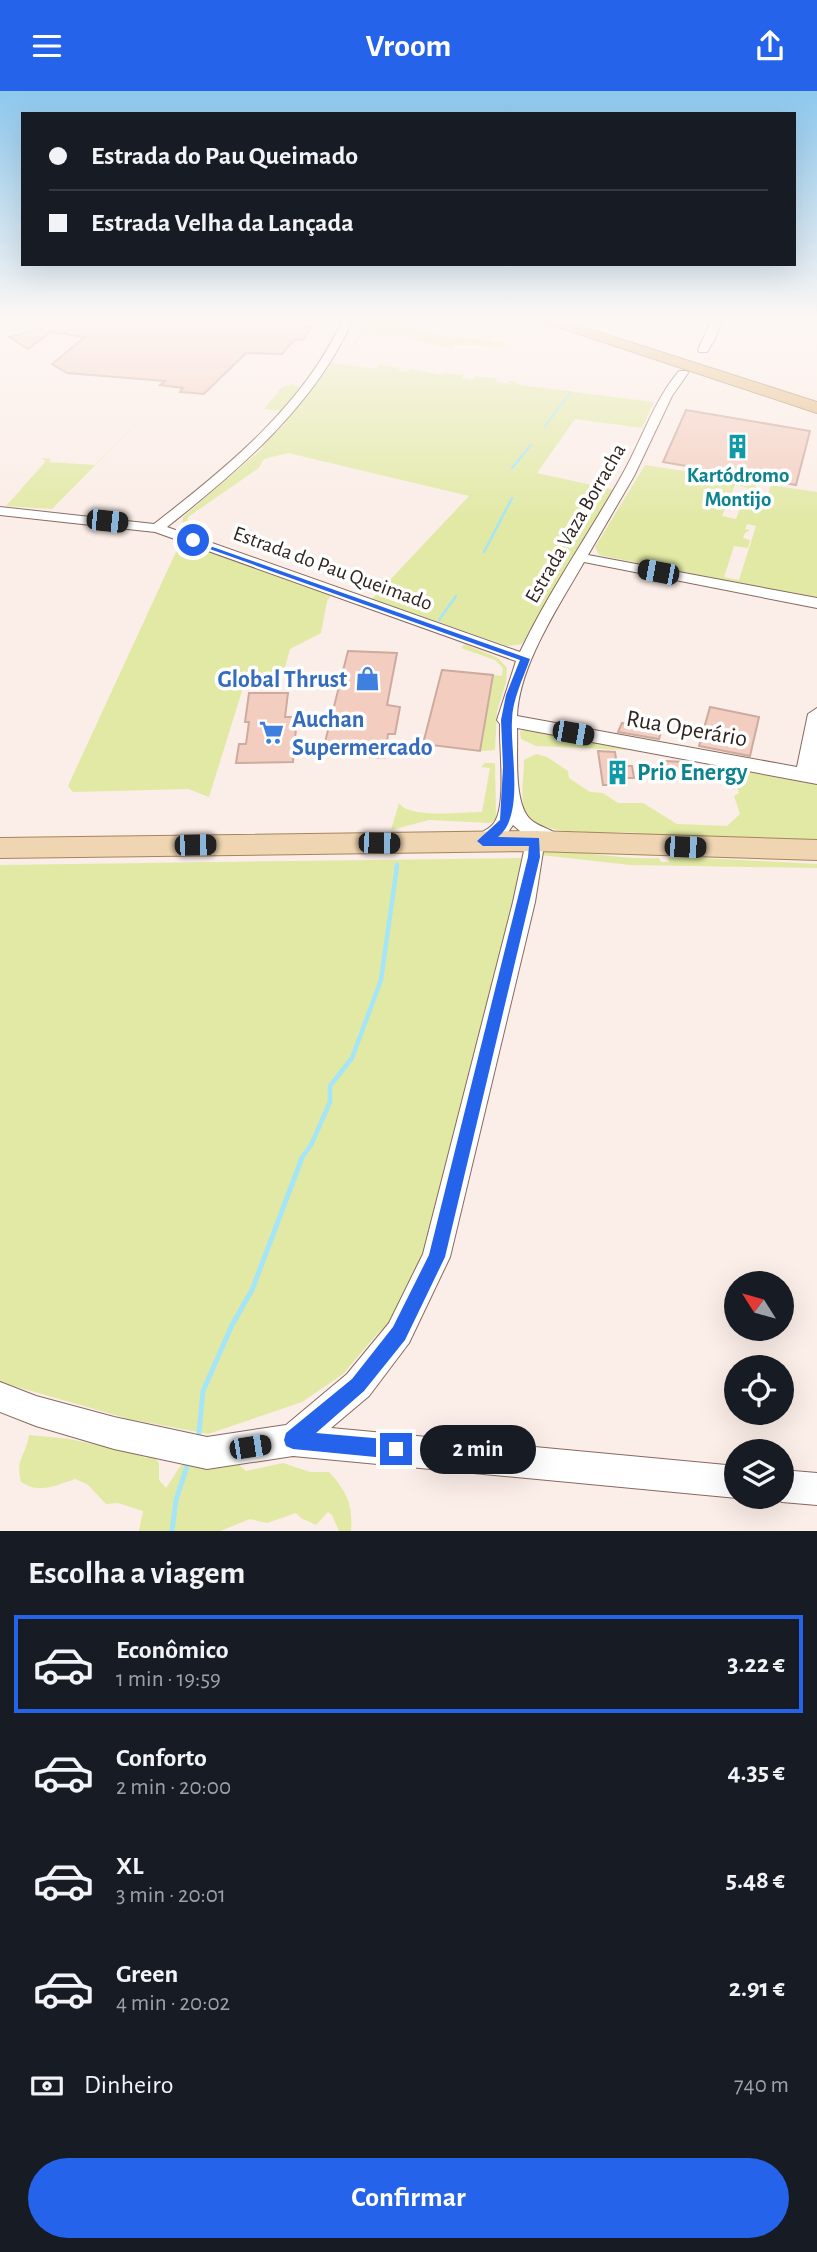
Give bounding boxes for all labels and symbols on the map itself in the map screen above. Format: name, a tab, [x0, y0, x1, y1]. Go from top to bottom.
building icon: Kartódromo Montijo	[724, 432, 752, 460]
street label: Estrada Vaza Borracha	[521, 440, 630, 606]
place label: Kartódromo Montijo	[687, 465, 789, 510]
car	[86, 508, 129, 534]
street label: Estrada do Pau Queimado	[230, 523, 435, 614]
route start	[177, 524, 209, 556]
car	[636, 558, 681, 586]
shop icon: Global Thrust	[353, 665, 381, 693]
place label: Global Thrust	[218, 668, 347, 692]
street label: Rua Operário	[624, 707, 749, 751]
place label: Auchan Supermercado	[292, 708, 433, 760]
supermarket icon: Auchan Supermercado	[258, 719, 286, 747]
car	[551, 719, 596, 747]
building icon: Prio Energy	[603, 758, 631, 786]
place label: Prio Energy	[637, 761, 748, 785]
car	[358, 832, 401, 854]
car	[174, 834, 217, 856]
car	[664, 836, 707, 858]
north arrow	[724, 1271, 794, 1341]
callout: 2 min	[420, 1425, 536, 1473]
car	[228, 1433, 273, 1461]
route end	[380, 1433, 412, 1465]

